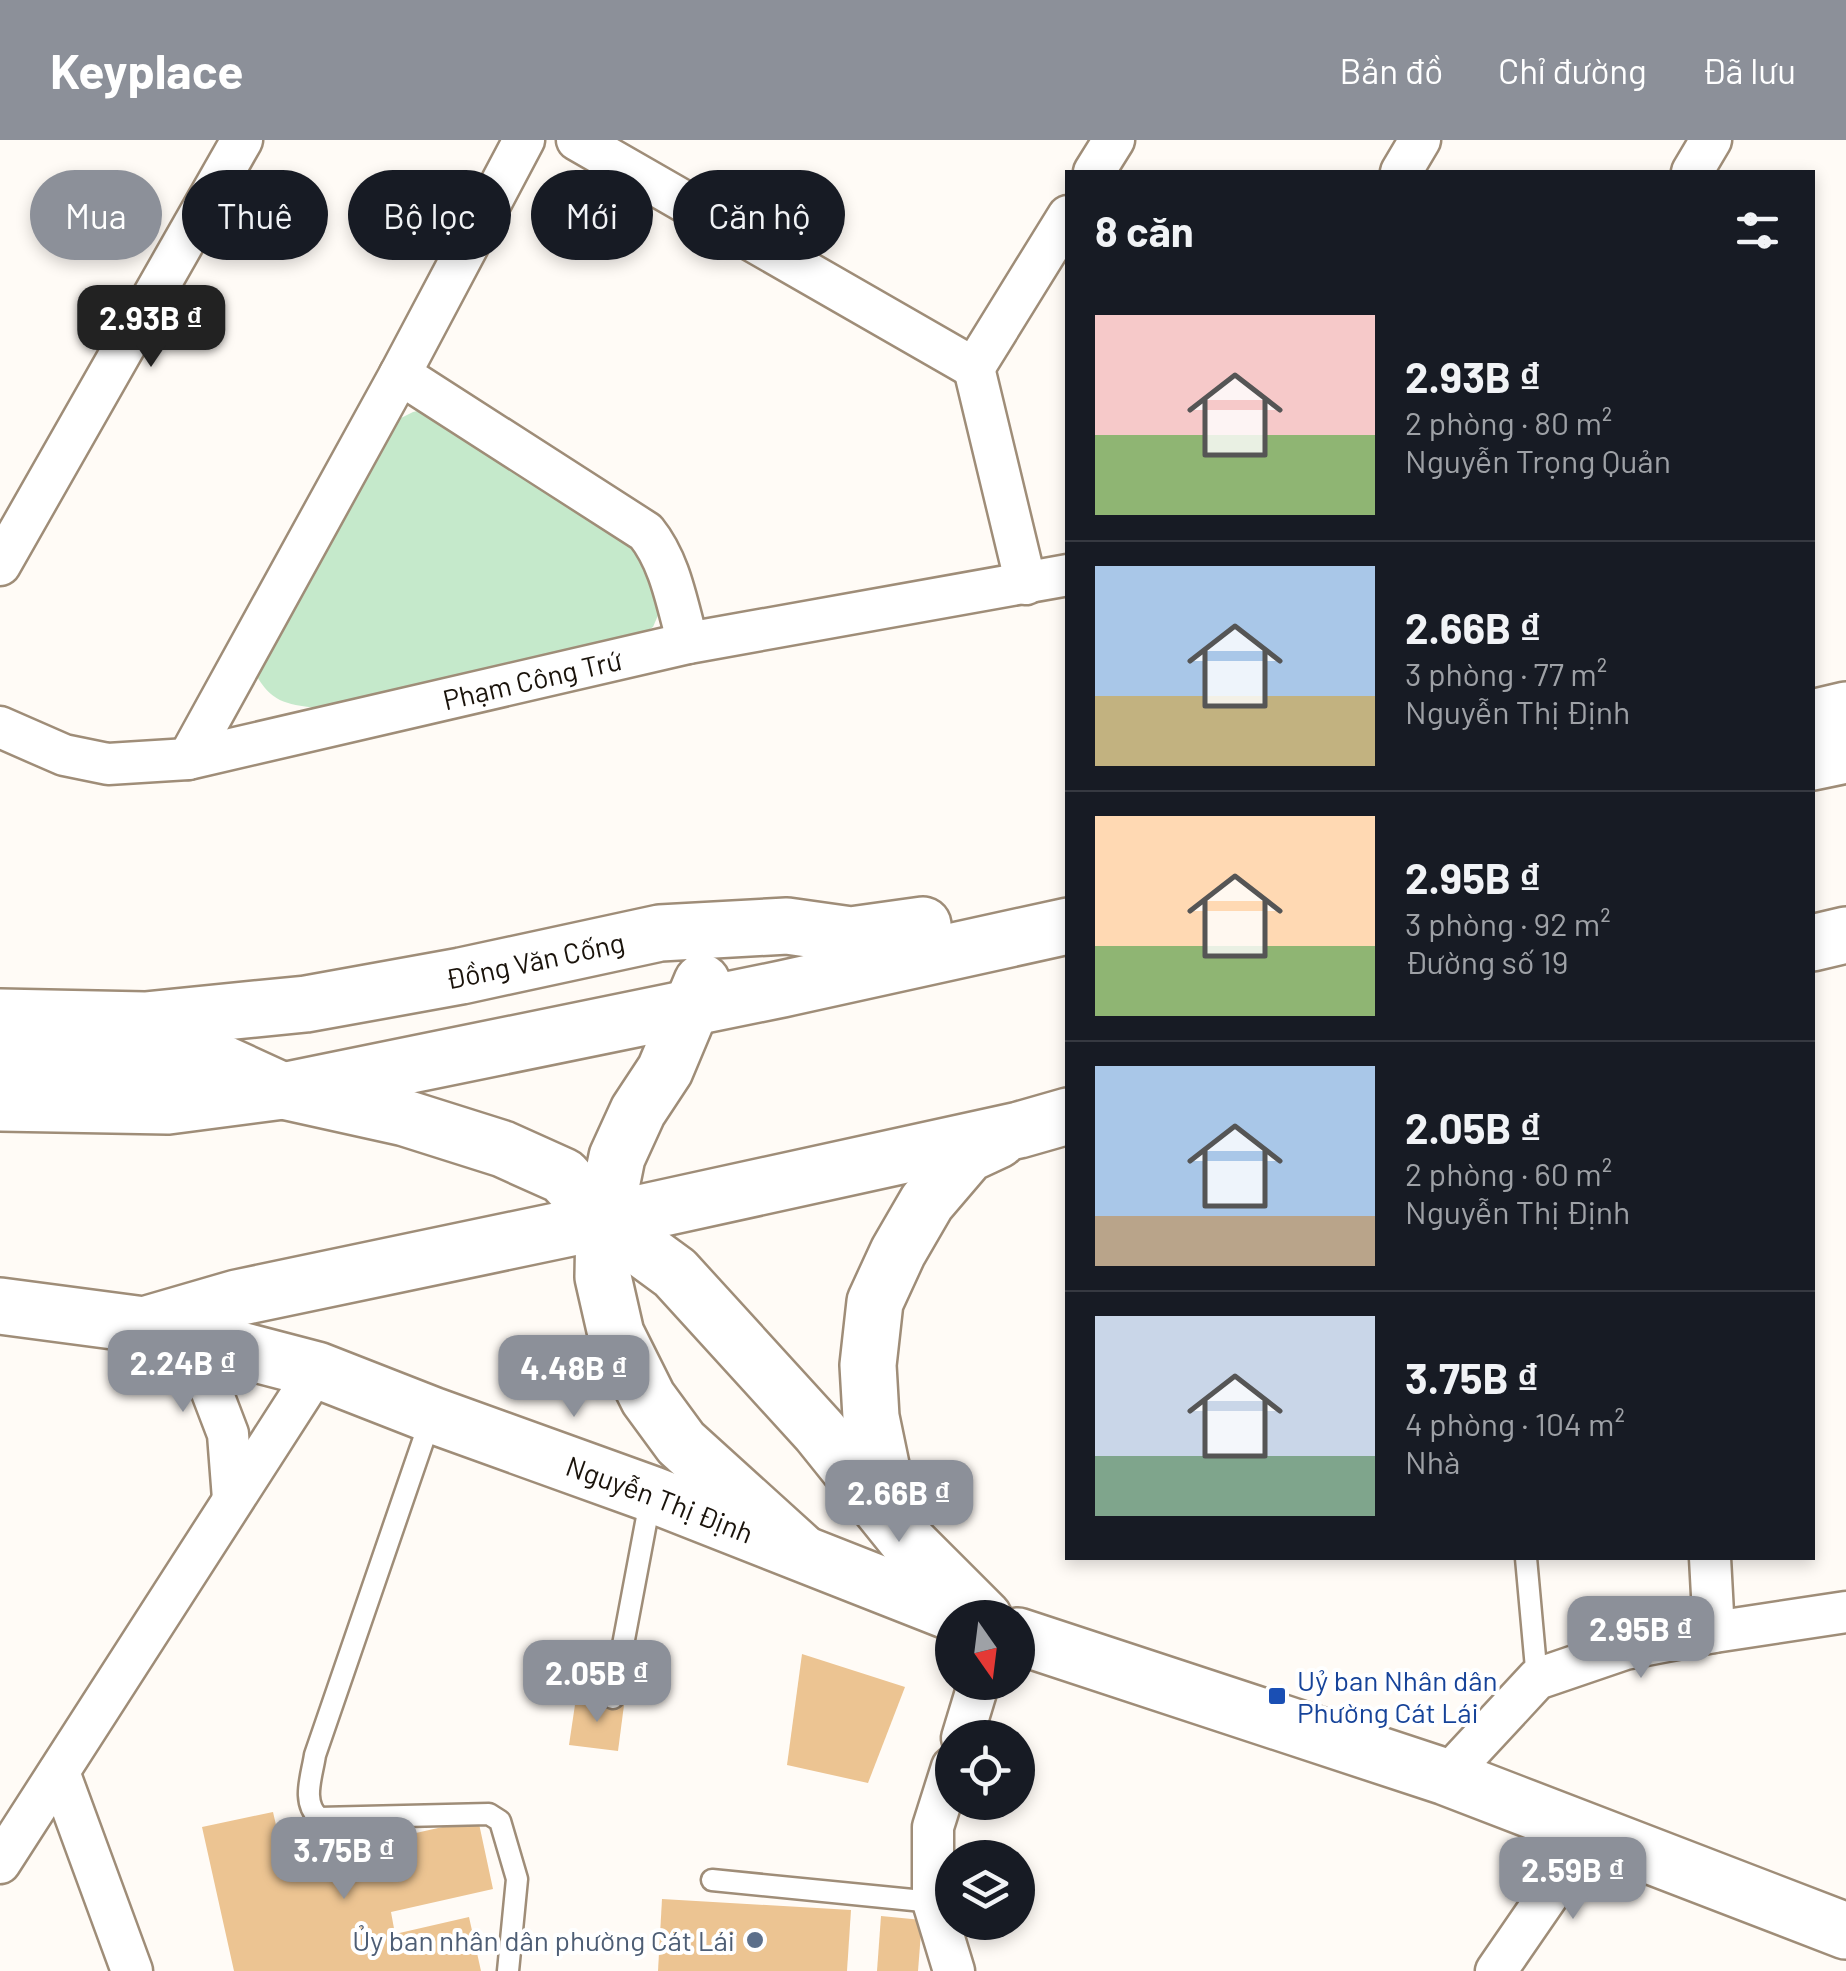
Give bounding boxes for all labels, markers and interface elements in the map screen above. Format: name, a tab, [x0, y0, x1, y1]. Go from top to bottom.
text: Keyplace	[50, 41, 243, 99]
text: Bản đồ	[1340, 49, 1443, 91]
text: Chỉ đường	[1498, 49, 1647, 91]
text: Đã lưu	[1702, 49, 1796, 91]
chip: Mua	[30, 170, 162, 260]
chip: Thuê	[182, 170, 328, 260]
chip: Bộ lọc	[348, 170, 511, 260]
chip: Mới	[531, 170, 653, 260]
chip: Căn hộ	[673, 170, 845, 260]
icon: filters	[1730, 203, 1785, 258]
text: 8 căn	[1095, 205, 1194, 255]
pin: 2.93B ₫	[59, 285, 243, 370]
text: 2.93B ₫	[99, 298, 203, 336]
text: 2.93B ₫	[1405, 351, 1541, 401]
icon: home	[1175, 355, 1295, 475]
text: 2 phòng · 80 m²	[1405, 403, 1612, 441]
text: Nguyễn Trọng Quản	[1405, 441, 1671, 479]
text: 2.66B ₫	[1405, 602, 1541, 652]
icon: home	[1175, 606, 1295, 726]
street label: Phạm Công Trứ	[439, 642, 625, 716]
text: 3 phòng · 77 m²	[1405, 654, 1607, 692]
text: Nguyễn Thị Định	[1405, 692, 1630, 730]
text: 2.95B ₫	[1405, 852, 1541, 902]
icon: home	[1175, 856, 1295, 976]
text: 3 phòng · 92 m²	[1405, 904, 1611, 942]
street label: Đồng Văn Cống	[443, 924, 628, 995]
text: Đường số 19	[1405, 942, 1568, 980]
text: 2.05B ₫	[1405, 1102, 1541, 1152]
icon: home	[1175, 1106, 1295, 1226]
text: 2 phòng · 60 m²	[1405, 1154, 1612, 1192]
text: Nguyễn Thị Định	[1405, 1192, 1630, 1230]
pin: 2.24B ₫	[91, 1330, 275, 1415]
pin: 4.48B ₫	[482, 1335, 666, 1420]
text: 2.24B ₫	[130, 1343, 236, 1381]
text: 4.48B ₫	[520, 1348, 628, 1386]
text: 3.75B ₫	[1405, 1352, 1538, 1402]
icon: home	[1175, 1356, 1295, 1476]
text: 4 phòng · 104 m²	[1405, 1404, 1625, 1442]
text: Nhà	[1405, 1442, 1460, 1480]
street label: Nguyễn Thị Định	[562, 1448, 758, 1550]
pin: 2.66B ₫	[807, 1460, 991, 1545]
text: 2.66B ₫	[847, 1473, 951, 1511]
pin: 2.95B ₫	[1549, 1596, 1733, 1681]
north arrow	[935, 1600, 1035, 1700]
map controls	[935, 1600, 1035, 1940]
text: 2.95B ₫	[1589, 1609, 1693, 1647]
pin: 2.05B ₫	[505, 1640, 689, 1725]
text: 2.05B ₫	[545, 1653, 649, 1691]
place label: Uỷ ban Nhân dân Phường Cát Lái	[1297, 1663, 1498, 1729]
marker: Uỷ ban Nhân dân Phường Cát Lái	[1266, 1685, 1288, 1707]
button: locate	[935, 1720, 1035, 1820]
pin: 3.75B ₫	[252, 1817, 436, 1902]
text: 3.75B ₫	[293, 1830, 395, 1868]
pin: 2.59B ₫	[1481, 1837, 1665, 1922]
button: layers	[935, 1840, 1035, 1940]
text: 2.59B ₫	[1521, 1850, 1625, 1888]
place label: Ủy ban nhân dân phường Cát Lái	[352, 1923, 735, 1957]
marker: Ủy ban nhân dân phường Cát Lái	[744, 1929, 766, 1951]

